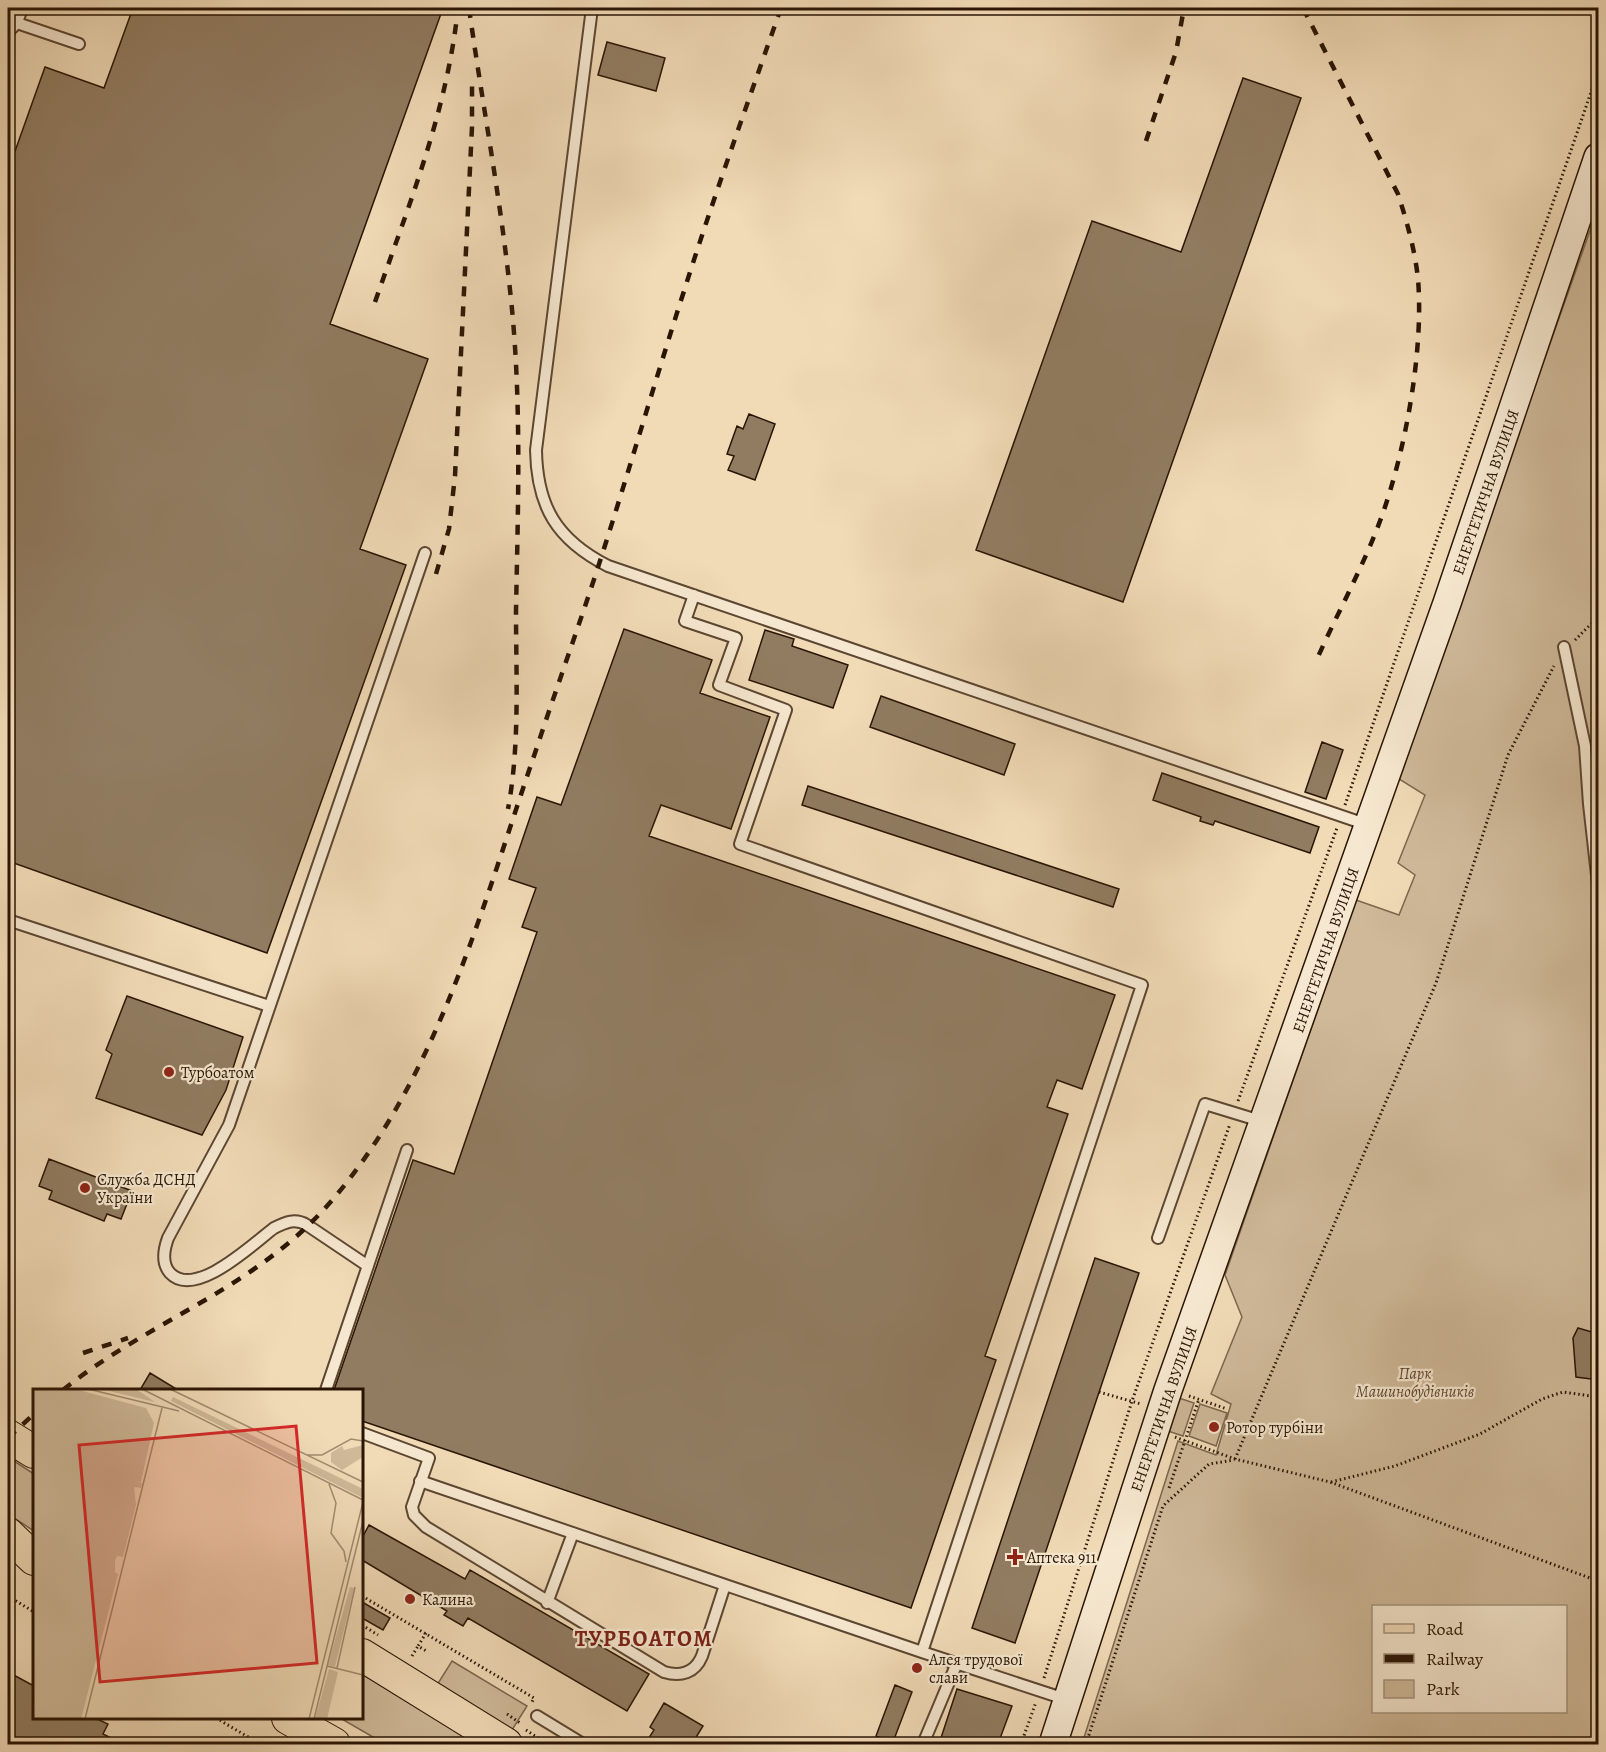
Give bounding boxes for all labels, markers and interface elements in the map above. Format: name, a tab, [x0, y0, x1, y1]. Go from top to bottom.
street label: ЕНЕРГЕТИЧНА ВУЛИЦЯ	[1447, 406, 1525, 578]
street label: ЕНЕРГЕТИЧНА ВУЛИЦЯ	[1287, 864, 1365, 1036]
place label: Турбоатом	[181, 1062, 255, 1084]
marker: Турбоатом	[162, 1065, 176, 1079]
place label: Служба ДСНД України	[97, 1169, 196, 1209]
marker: Служба ДСНД України	[78, 1181, 92, 1195]
street label: ЕНЕРГЕТИЧНА ВУЛИЦЯ	[1125, 1323, 1203, 1495]
park label: Парк Машинобудівників	[1356, 1363, 1474, 1403]
inset map	[33, 1389, 363, 1719]
place label: Ротор турбіни	[1226, 1417, 1323, 1439]
marker: Ротор турбіни	[1207, 1420, 1221, 1434]
place label: Аптека 911	[1026, 1547, 1097, 1569]
marker: Аптека 911	[1008, 1550, 1022, 1564]
place label: Калина	[422, 1589, 474, 1611]
marker: Калина	[403, 1592, 417, 1606]
legend	[1372, 1605, 1567, 1713]
text: Road	[1426, 1617, 1464, 1641]
district label: ТУРБОАТОМ	[575, 1624, 713, 1654]
text: Railway	[1426, 1647, 1484, 1671]
place label: Алея трудової слави	[928, 1649, 1023, 1689]
marker: Алея трудової слави	[910, 1661, 924, 1675]
text: Park	[1426, 1677, 1460, 1701]

